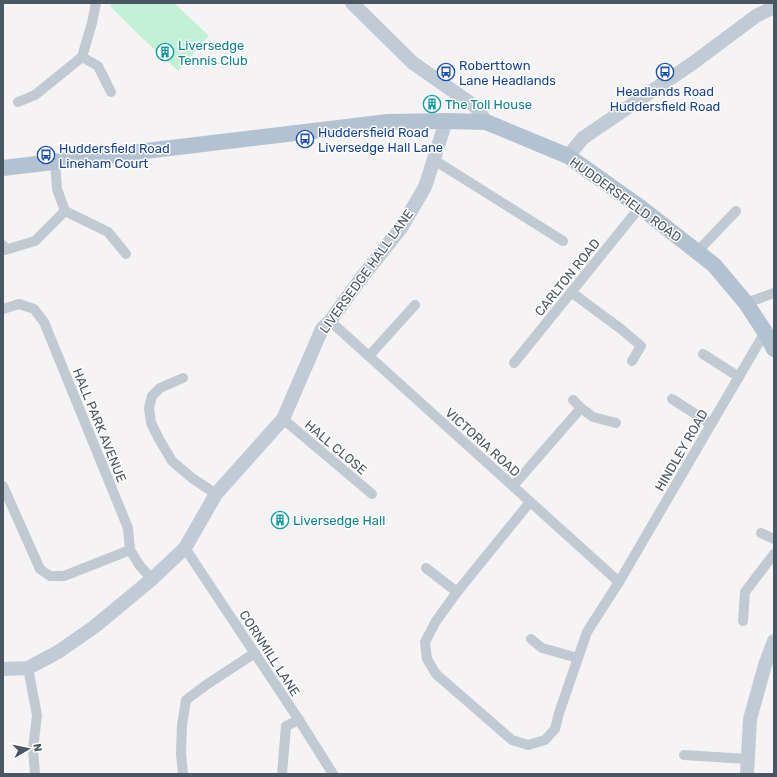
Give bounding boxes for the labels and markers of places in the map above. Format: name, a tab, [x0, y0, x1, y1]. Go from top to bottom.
place label: Liversedge Tennis Club	[178, 38, 248, 68]
building icon: Liversedge Tennis Club	[155, 42, 175, 62]
place label: Roberttown Lane Headlands	[459, 58, 556, 88]
bus stop icon: Roberttown Lane Headlands	[436, 62, 456, 82]
bus stop icon: Headlands Road Huddersfield Road	[655, 62, 675, 82]
place label: Headlands Road Huddersfield Road	[610, 84, 720, 114]
building icon: The Toll House	[422, 94, 442, 114]
place label: The Toll House	[445, 97, 532, 112]
place label: Huddersfield Road Liversedge Hall Lane	[318, 125, 443, 156]
bus stop icon: Huddersfield Road Liversedge Hall Lane	[295, 129, 315, 149]
place label: Huddersfield Road Lineham Court	[59, 141, 170, 171]
bus stop icon: Huddersfield Road Lineham Court	[36, 145, 56, 165]
building icon: Liversedge Hall	[270, 510, 290, 530]
place label: Liversedge Hall	[293, 513, 385, 529]

